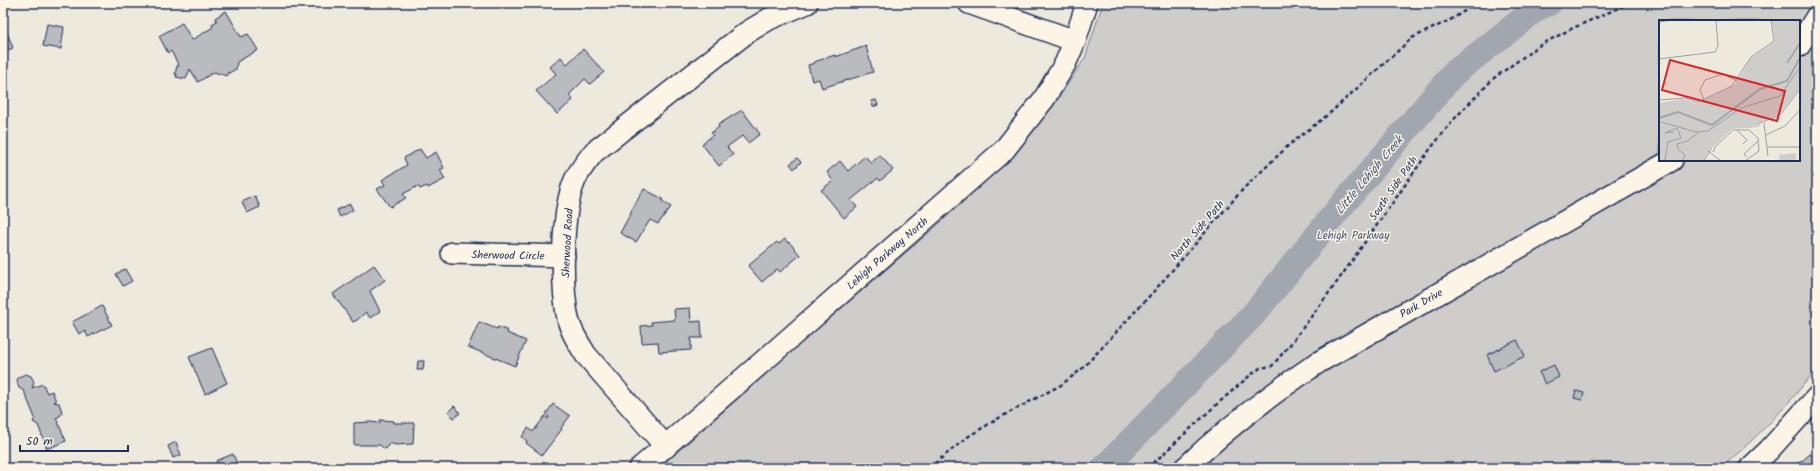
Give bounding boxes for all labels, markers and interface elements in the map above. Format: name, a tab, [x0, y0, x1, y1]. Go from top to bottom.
inset map	[1659, 20, 1800, 161]
water label: Little Lehigh Creek	[1331, 130, 1410, 219]
street label: South Side Path	[1365, 152, 1423, 225]
street label: North Side Path	[1166, 196, 1229, 265]
street label: Sherwood Road	[557, 207, 579, 278]
street label: Lehigh Parkway North	[843, 213, 933, 294]
park label: Lehigh Parkway	[1317, 227, 1390, 245]
street label: Sherwood Circle	[471, 246, 545, 266]
street label: Park Drive	[1397, 284, 1447, 323]
scale bar	[20, 427, 128, 453]
text: 50 m	[26, 432, 53, 451]

